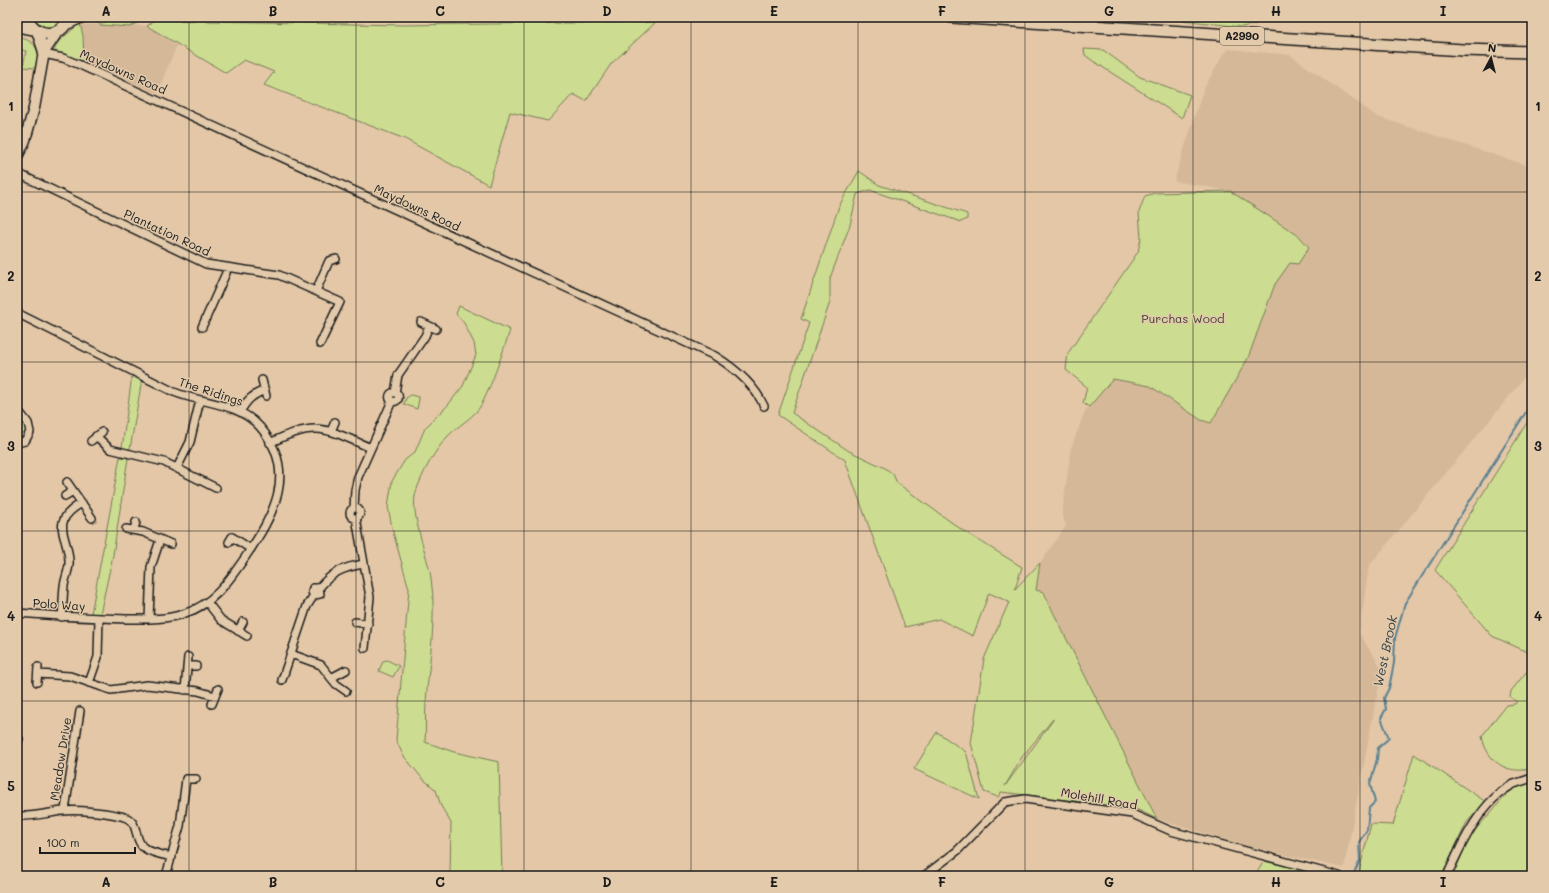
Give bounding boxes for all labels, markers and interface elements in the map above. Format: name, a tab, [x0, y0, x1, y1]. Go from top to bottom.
text: A	[101, 2, 111, 19]
text: B	[269, 2, 278, 19]
text: C	[435, 2, 445, 19]
text: D	[602, 2, 612, 19]
text: E	[770, 2, 778, 19]
text: F	[938, 2, 946, 19]
text: G	[1104, 2, 1114, 19]
text: H	[1271, 2, 1281, 19]
text: I	[1440, 2, 1447, 19]
road number: A2990	[1220, 27, 1264, 45]
north arrow	[1471, 38, 1511, 78]
text: N	[1487, 40, 1497, 56]
street label: Maydowns Road	[77, 45, 170, 98]
text: 1	[8, 97, 14, 114]
text: 1	[1535, 97, 1541, 114]
street label: Maydowns Road	[372, 180, 464, 234]
street label: Plantation Road	[122, 205, 214, 259]
text: 2	[7, 267, 15, 284]
text: 2	[1534, 267, 1542, 284]
park label: Purchas Wood	[1141, 310, 1225, 326]
street label: The Ridings	[177, 373, 246, 409]
text: 3	[7, 437, 15, 454]
text: 3	[1534, 437, 1542, 454]
street label: Polo Way	[32, 594, 86, 614]
text: 4	[7, 607, 15, 624]
text: 4	[1534, 607, 1542, 624]
water label: West Brook	[1369, 613, 1401, 688]
street label: Meadow Drive	[46, 716, 74, 802]
text: 5	[7, 777, 15, 794]
text: 5	[1534, 777, 1542, 794]
street label: Molehill Road	[1060, 783, 1139, 813]
scale bar	[40, 829, 135, 855]
text: 100 m	[46, 834, 80, 850]
text: A	[101, 873, 111, 890]
text: B	[269, 873, 278, 890]
text: C	[435, 873, 445, 890]
text: D	[602, 873, 612, 890]
text: E	[770, 873, 778, 890]
text: F	[938, 873, 946, 890]
text: G	[1104, 873, 1114, 890]
text: H	[1271, 873, 1281, 890]
text: I	[1440, 873, 1447, 890]

